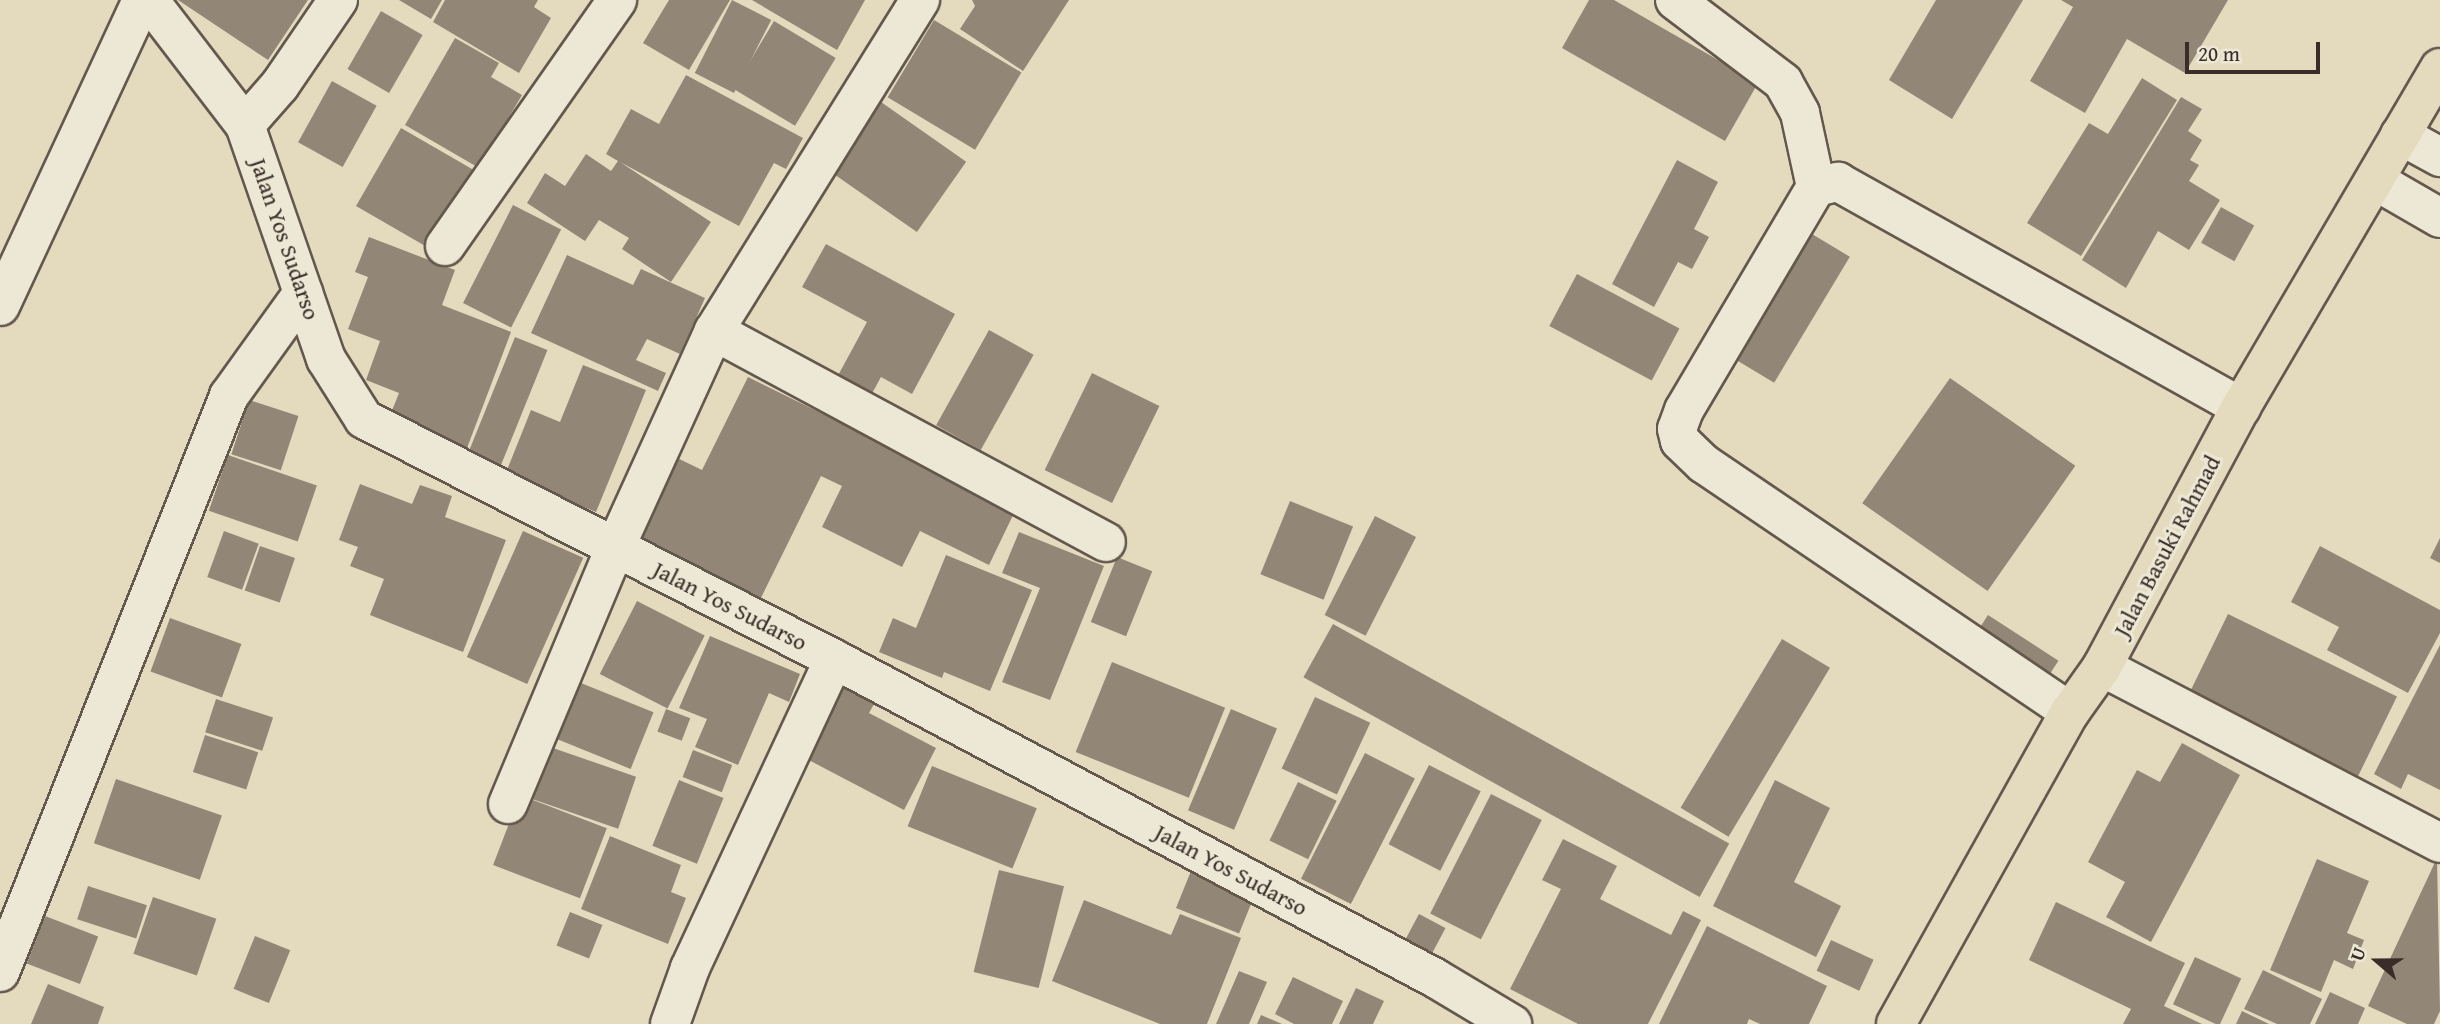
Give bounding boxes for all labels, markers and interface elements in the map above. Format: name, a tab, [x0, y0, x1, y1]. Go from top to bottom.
scale bar	[2188, 28, 2323, 72]
text: 20 m	[2198, 38, 2240, 69]
street label: Jalan Yos Sudarso	[244, 155, 326, 323]
street label: Jalan Basuki Rahmad	[2108, 451, 2226, 641]
street label: Jalan Yos Sudarso	[648, 555, 812, 657]
street label: Jalan Yos Sudarso	[1150, 818, 1312, 922]
north arrow	[2342, 926, 2412, 996]
text: U	[2342, 943, 2373, 965]

